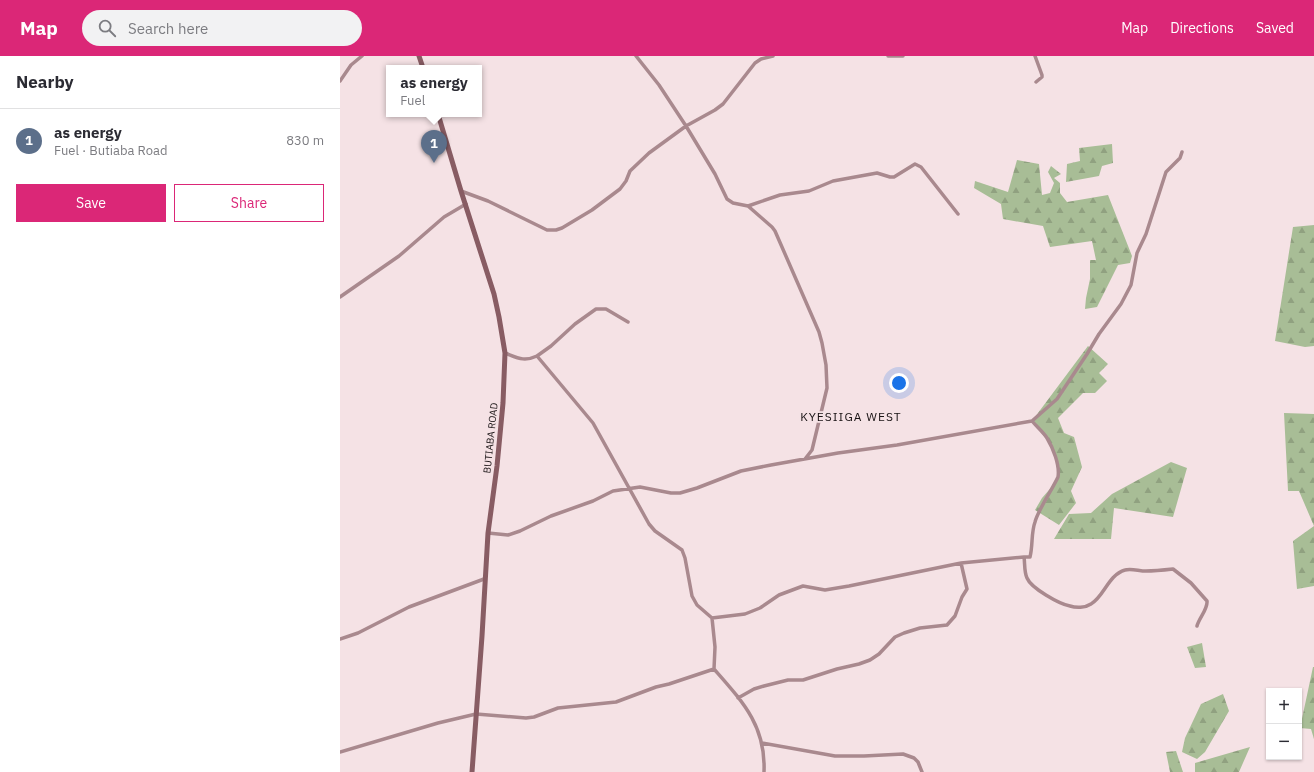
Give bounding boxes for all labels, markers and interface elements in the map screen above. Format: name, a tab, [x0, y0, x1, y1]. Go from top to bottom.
search box	[82, 10, 362, 46]
text: Map	[20, 16, 58, 40]
icon: search	[96, 17, 118, 39]
text: Search here	[128, 19, 208, 38]
text: Map	[1121, 19, 1148, 37]
text: Directions	[1170, 19, 1234, 37]
text: Saved	[1256, 19, 1294, 37]
popup	[386, 65, 482, 117]
text: Nearby	[16, 71, 74, 93]
text: as energy	[400, 73, 468, 92]
text: Fuel	[400, 92, 425, 109]
text: as energy	[54, 123, 122, 142]
pin: 1	[421, 130, 447, 163]
text: 1	[25, 132, 33, 149]
text: 830 m	[286, 132, 324, 149]
text: Fuel · Butiaba Road	[54, 142, 167, 159]
button: Save	[16, 184, 166, 222]
button: Share	[174, 184, 324, 222]
your location	[889, 373, 909, 393]
street label: BUTIABA ROAD	[480, 402, 501, 474]
district label: KYESIIGA WEST	[800, 409, 902, 424]
map controls	[1266, 688, 1302, 760]
button: +	[1266, 688, 1302, 724]
button: −	[1266, 724, 1302, 760]

